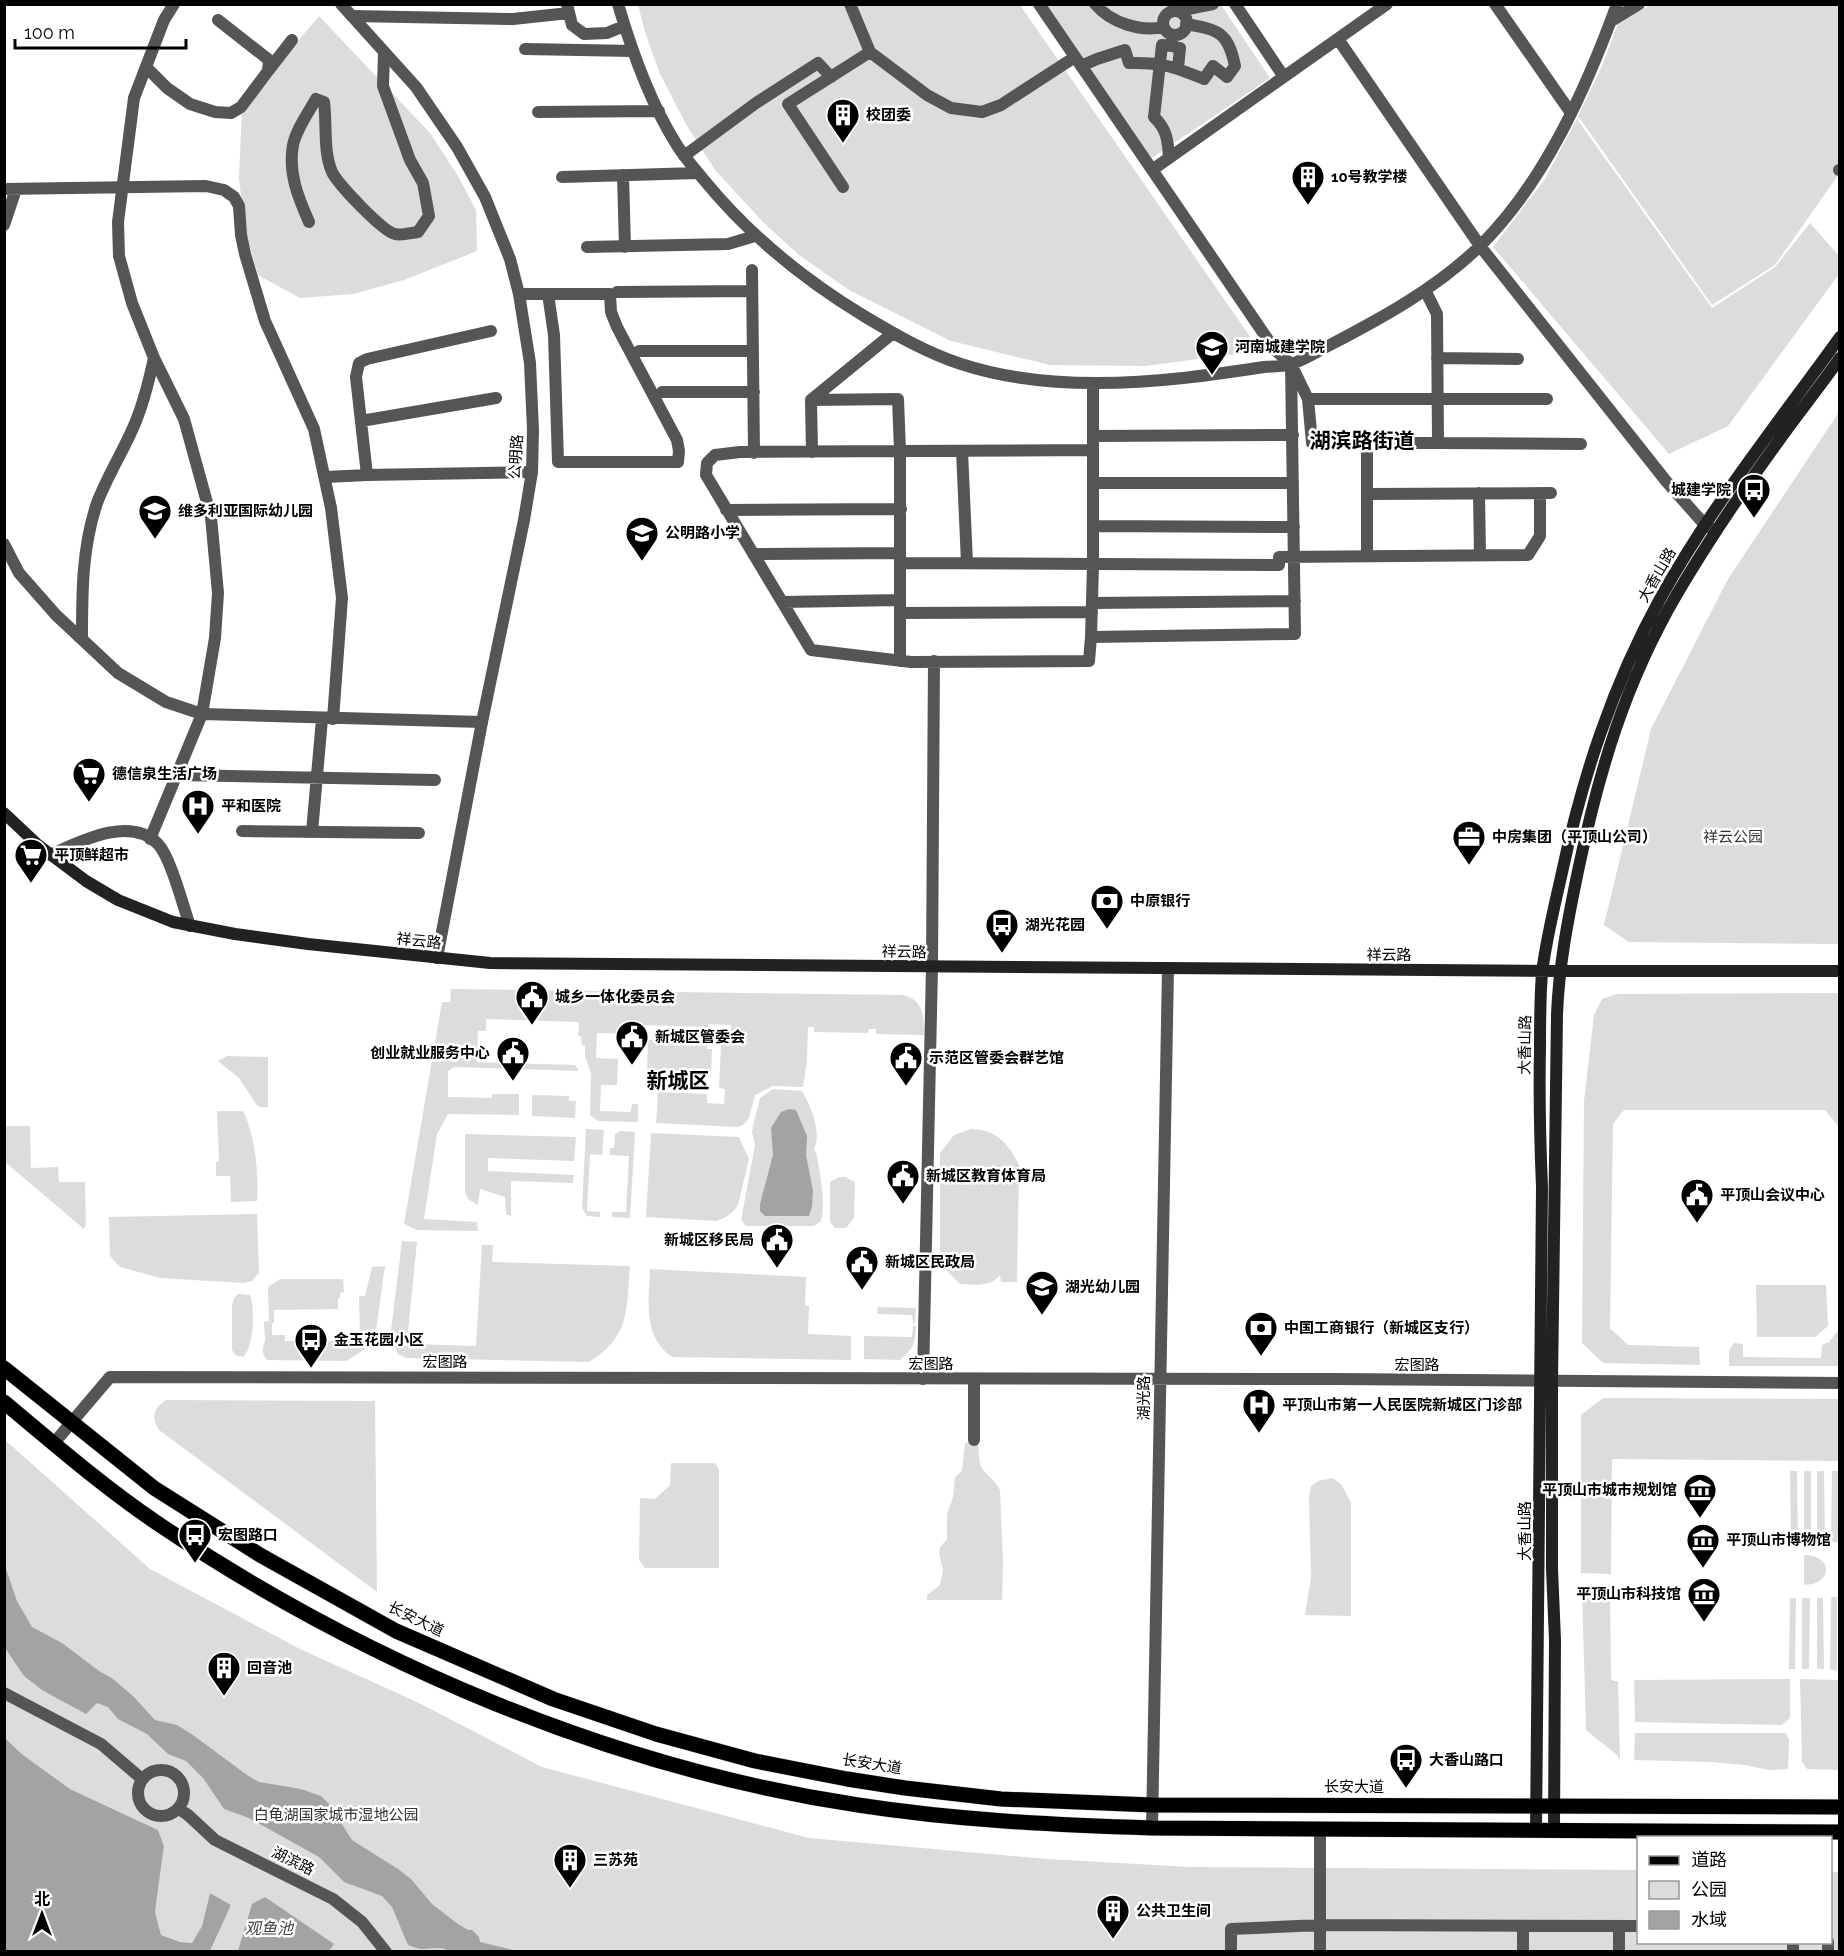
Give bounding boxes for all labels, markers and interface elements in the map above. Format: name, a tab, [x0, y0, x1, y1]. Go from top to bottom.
scale bar	[15, 12, 186, 50]
text: 100 m	[24, 22, 75, 43]
building icon: 校团委	[825, 97, 861, 144]
place label: 校团委	[866, 106, 911, 124]
building icon: 10号教学楼	[1290, 159, 1326, 206]
place label: 10号教学楼	[1331, 168, 1408, 186]
school or university icon: 河南城建学院	[1194, 329, 1230, 376]
place label: 河南城建学院	[1235, 338, 1325, 356]
district label: 湖滨路街道	[1310, 428, 1415, 453]
street label: 公明路	[505, 434, 527, 480]
bus stop icon: 城建学院	[1736, 472, 1772, 519]
place label: 城建学院	[1671, 481, 1731, 499]
school or university icon: 维多利亚国际幼儿园	[137, 493, 173, 540]
place label: 维多利亚国际幼儿园	[178, 502, 313, 520]
school or university icon: 公明路小学	[624, 515, 660, 562]
place label: 公明路小学	[665, 524, 740, 542]
street label: 大香山路	[1634, 545, 1680, 605]
supermarket icon: 德信泉生活广场	[71, 756, 107, 803]
place label: 德信泉生活广场	[112, 765, 217, 783]
hospital icon: 平和医院	[180, 788, 216, 835]
place label: 平和医院	[221, 797, 281, 815]
office icon: 中房集团（平顶山公司）	[1451, 819, 1487, 866]
place label: 中房集团（平顶山公司）	[1492, 828, 1657, 846]
park label: 祥云公园	[1703, 828, 1763, 846]
supermarket icon: 平顶鲜超市	[13, 837, 49, 884]
place label: 平顶鲜超市	[54, 846, 129, 864]
bank icon: 中原银行	[1089, 883, 1125, 930]
place label: 中原银行	[1130, 892, 1190, 910]
bus stop icon: 湖光花园	[984, 907, 1020, 954]
place label: 湖光花园	[1025, 916, 1085, 934]
street label: 祥云路	[396, 930, 442, 952]
street label: 祥云路	[881, 943, 927, 961]
street label: 祥云路	[1366, 946, 1412, 964]
public building icon: 城乡一体化委员会	[514, 979, 550, 1026]
place label: 城乡一体化委员会	[555, 988, 675, 1006]
street label: 大香山路	[1515, 1015, 1535, 1075]
public building icon: 新城区管委会	[614, 1019, 650, 1066]
place label: 新城区管委会	[655, 1028, 745, 1046]
public building icon: 创业就业服务中心	[495, 1035, 531, 1082]
public building icon: 示范区管委会群艺馆	[888, 1040, 924, 1087]
place label: 创业就业服务中心	[370, 1044, 490, 1062]
place label: 示范区管委会群艺馆	[929, 1049, 1064, 1067]
district label: 新城区	[647, 1068, 710, 1093]
public building icon: 新城区教育体育局	[885, 1158, 921, 1205]
place label: 新城区教育体育局	[926, 1167, 1046, 1185]
public building icon: 平顶山会议中心	[1679, 1177, 1715, 1224]
place label: 平顶山会议中心	[1720, 1186, 1825, 1204]
public building icon: 新城区移民局	[759, 1222, 795, 1269]
place label: 新城区移民局	[664, 1231, 754, 1249]
public building icon: 新城区民政局	[844, 1244, 880, 1291]
place label: 新城区民政局	[885, 1253, 975, 1271]
school or university icon: 湖光幼儿园	[1024, 1269, 1060, 1316]
place label: 湖光幼儿园	[1065, 1278, 1140, 1296]
bank icon: 中国工商银行（新城区支行）	[1243, 1310, 1279, 1357]
place label: 中国工商银行（新城区支行）	[1284, 1319, 1479, 1337]
bus stop icon: 金玉花园小区	[293, 1322, 329, 1369]
place label: 金玉花园小区	[334, 1331, 424, 1349]
street label: 宏图路	[422, 1353, 468, 1371]
street label: 宏图路	[908, 1355, 954, 1373]
street label: 宏图路	[1394, 1356, 1440, 1374]
street label: 湖光路	[1135, 1375, 1153, 1421]
hospital icon: 平顶山市第一人民医院新城区门诊部	[1241, 1387, 1277, 1434]
place label: 平顶山市第一人民医院新城区门诊部	[1282, 1396, 1522, 1414]
museum icon: 平顶山市城市规划馆	[1682, 1472, 1718, 1519]
place label: 平顶山市城市规划馆	[1542, 1481, 1677, 1499]
street label: 大香山路	[1516, 1501, 1534, 1561]
bus stop icon: 宏图路口	[177, 1517, 213, 1564]
museum icon: 平顶山市博物馆	[1685, 1522, 1721, 1569]
place label: 宏图路口	[218, 1526, 278, 1544]
place label: 平顶山市博物馆	[1726, 1531, 1831, 1549]
museum icon: 平顶山市科技馆	[1686, 1576, 1722, 1623]
place label: 平顶山市科技馆	[1576, 1585, 1681, 1603]
street label: 长安大道	[385, 1598, 447, 1640]
building icon: 回音池	[206, 1650, 242, 1697]
place label: 回音池	[247, 1659, 292, 1677]
bus stop icon: 大香山路口	[1388, 1742, 1424, 1789]
street label: 长安大道	[841, 1750, 903, 1778]
place label: 大香山路口	[1429, 1751, 1504, 1769]
street label: 长安大道	[1324, 1778, 1384, 1796]
park label: 白龟湖国家城市湿地公园	[253, 1806, 419, 1824]
legend	[1637, 1836, 1832, 1944]
building icon: 三苏苑	[552, 1842, 588, 1889]
street label: 湖滨路	[269, 1843, 317, 1879]
text: 道路	[1691, 1849, 1727, 1870]
place label: 三苏苑	[593, 1851, 638, 1869]
text: 公园	[1691, 1879, 1727, 1900]
north arrow	[12, 1884, 72, 1944]
text: 北	[34, 1890, 50, 1909]
building icon: 公共卫生间	[1095, 1893, 1131, 1940]
place label: 公共卫生间	[1136, 1902, 1211, 1920]
text: 水域	[1691, 1909, 1727, 1930]
water label: 观鱼池	[245, 1919, 295, 1938]

